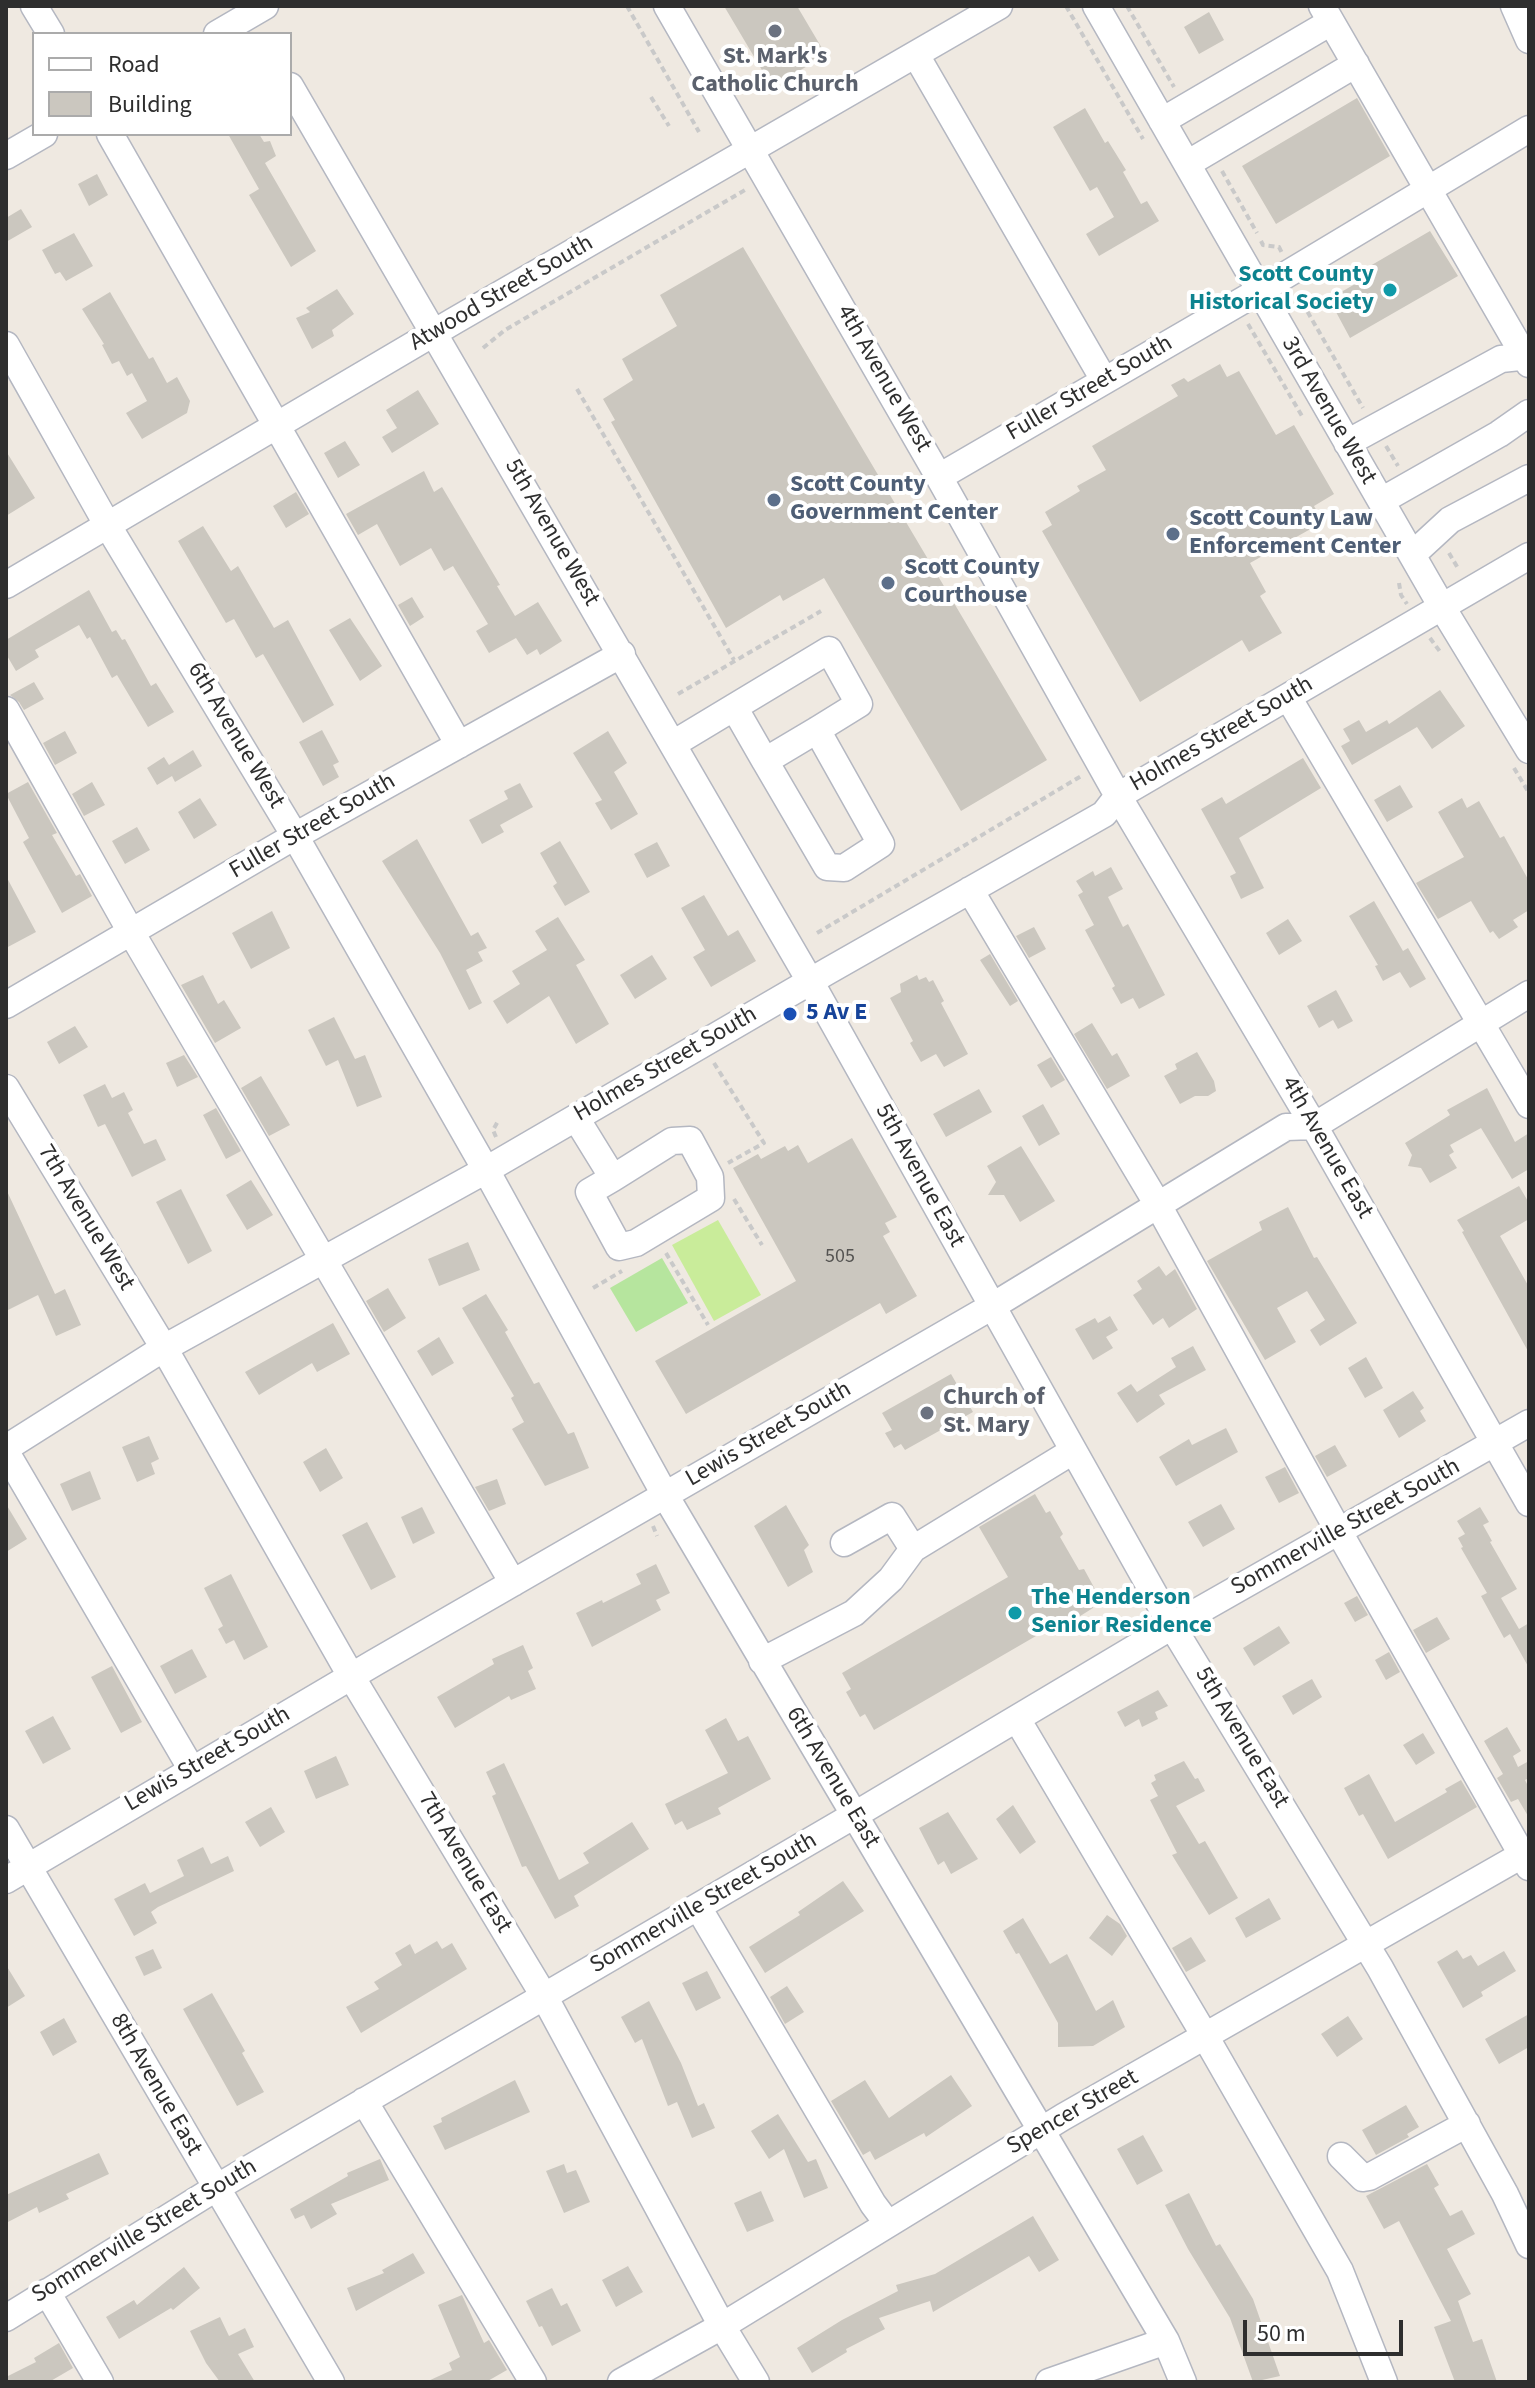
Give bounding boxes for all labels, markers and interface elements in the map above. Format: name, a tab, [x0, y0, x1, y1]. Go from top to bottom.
marker: St. Mark's Catholic Church	[766, 22, 784, 40]
legend	[32, 32, 292, 136]
place label: St. Mark's Catholic Church	[691, 44, 859, 100]
text: Road	[108, 47, 160, 82]
text: Building	[108, 87, 192, 122]
street label: Atwood Street South	[405, 230, 599, 358]
place label: Scott County Historical Society	[1189, 262, 1374, 318]
marker: Scott County Historical Society	[1381, 281, 1399, 299]
street label: 4th Avenue West	[829, 300, 937, 458]
street label: Fuller Street South	[1002, 330, 1178, 448]
street label: 3rd Avenue West	[1274, 332, 1382, 490]
street label: 5th Avenue West	[497, 454, 605, 612]
place label: Scott County Government Center	[790, 472, 998, 528]
marker: Scott County Government Center	[765, 491, 783, 509]
place label: Scott County Law Enforcement Center	[1189, 506, 1401, 562]
marker: Scott County Law Enforcement Center	[1164, 525, 1182, 543]
place label: Scott County Courthouse	[904, 555, 1040, 611]
marker: Scott County Courthouse	[879, 574, 897, 592]
street label: 6th Avenue West	[180, 658, 290, 814]
street label: Holmes Street South	[1125, 671, 1319, 799]
street label: Fuller Street South	[225, 768, 401, 886]
place label: 5 Av E	[806, 1000, 867, 1028]
street label: Holmes Street South	[569, 1001, 763, 1129]
marker: 5 Av E	[781, 1005, 799, 1023]
street label: 4th Avenue East	[1274, 1072, 1378, 1224]
street label: 5th Avenue East	[868, 1099, 970, 1253]
street label: 7th Avenue West	[30, 1140, 140, 1296]
house number: 505	[825, 1246, 855, 1270]
street label: Lewis Street South	[681, 1376, 857, 1494]
place label: Church of St. Mary	[943, 1385, 1045, 1441]
marker: Church of St. Mary	[918, 1404, 936, 1422]
street label: Sommerville Street South	[1226, 1453, 1466, 1603]
place label: The Henderson Senior Residence	[1031, 1585, 1212, 1641]
marker: The Henderson Senior Residence	[1006, 1604, 1024, 1622]
street label: 5th Avenue East	[1188, 1662, 1294, 1814]
street label: Lewis Street South	[120, 1701, 296, 1819]
street label: 6th Avenue East	[779, 1702, 885, 1854]
street label: 7th Avenue East	[411, 1787, 517, 1939]
street label: Sommerville Street South	[585, 1827, 823, 1981]
street label: 8th Avenue East	[103, 2009, 207, 2161]
street label: Spencer Street	[1002, 2064, 1144, 2162]
street label: Sommerville Street South	[27, 2153, 263, 2311]
scale bar	[1247, 2304, 1407, 2354]
text: 50 m	[1257, 2316, 1306, 2351]

